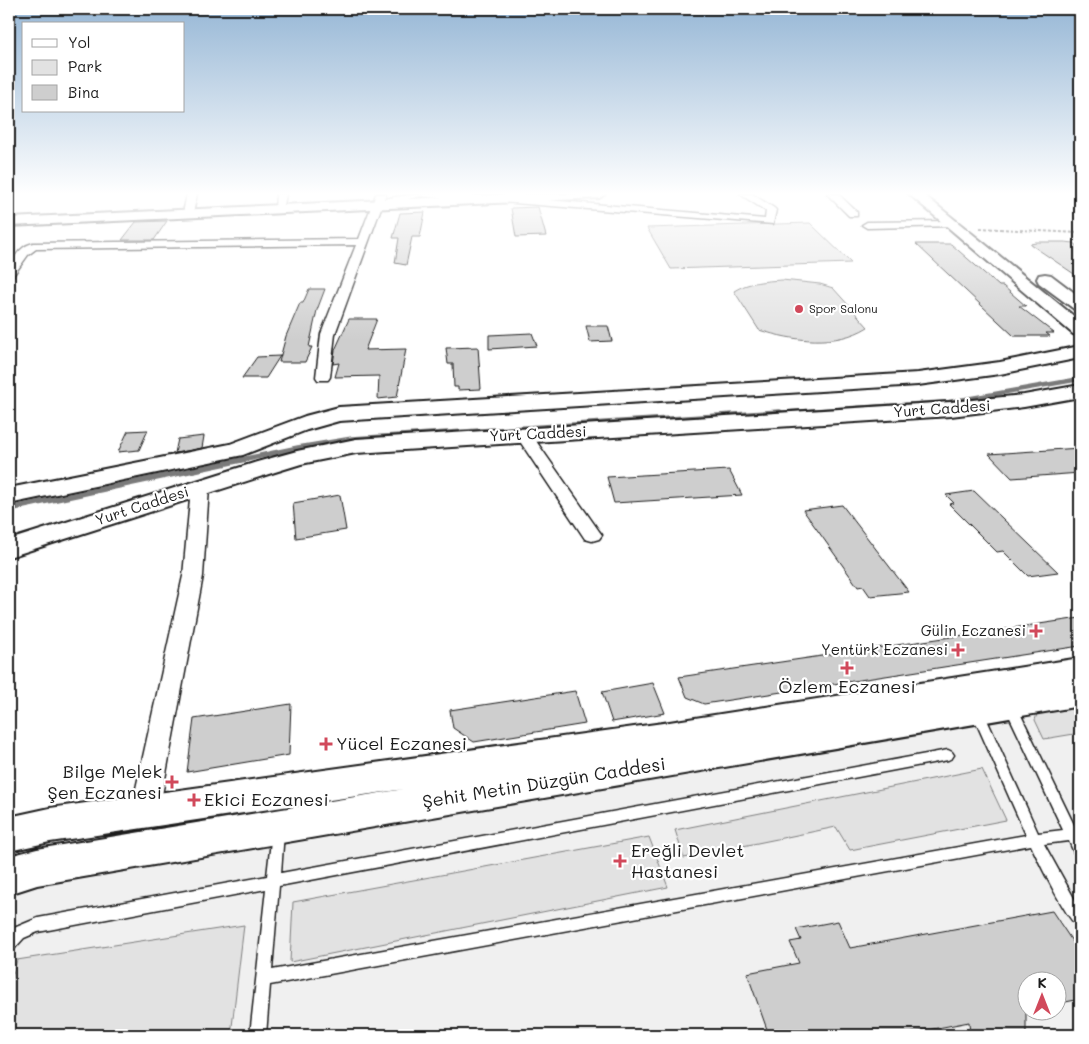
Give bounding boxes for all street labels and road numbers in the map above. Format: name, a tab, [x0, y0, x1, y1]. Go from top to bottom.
street label: Yurt Caddesi	[893, 395, 991, 421]
street label: Yurt Caddesi	[489, 420, 587, 446]
street label: Yurt Caddesi	[92, 481, 191, 530]
street label: Şehit Metin Düzgün Caddesi	[421, 751, 667, 813]

